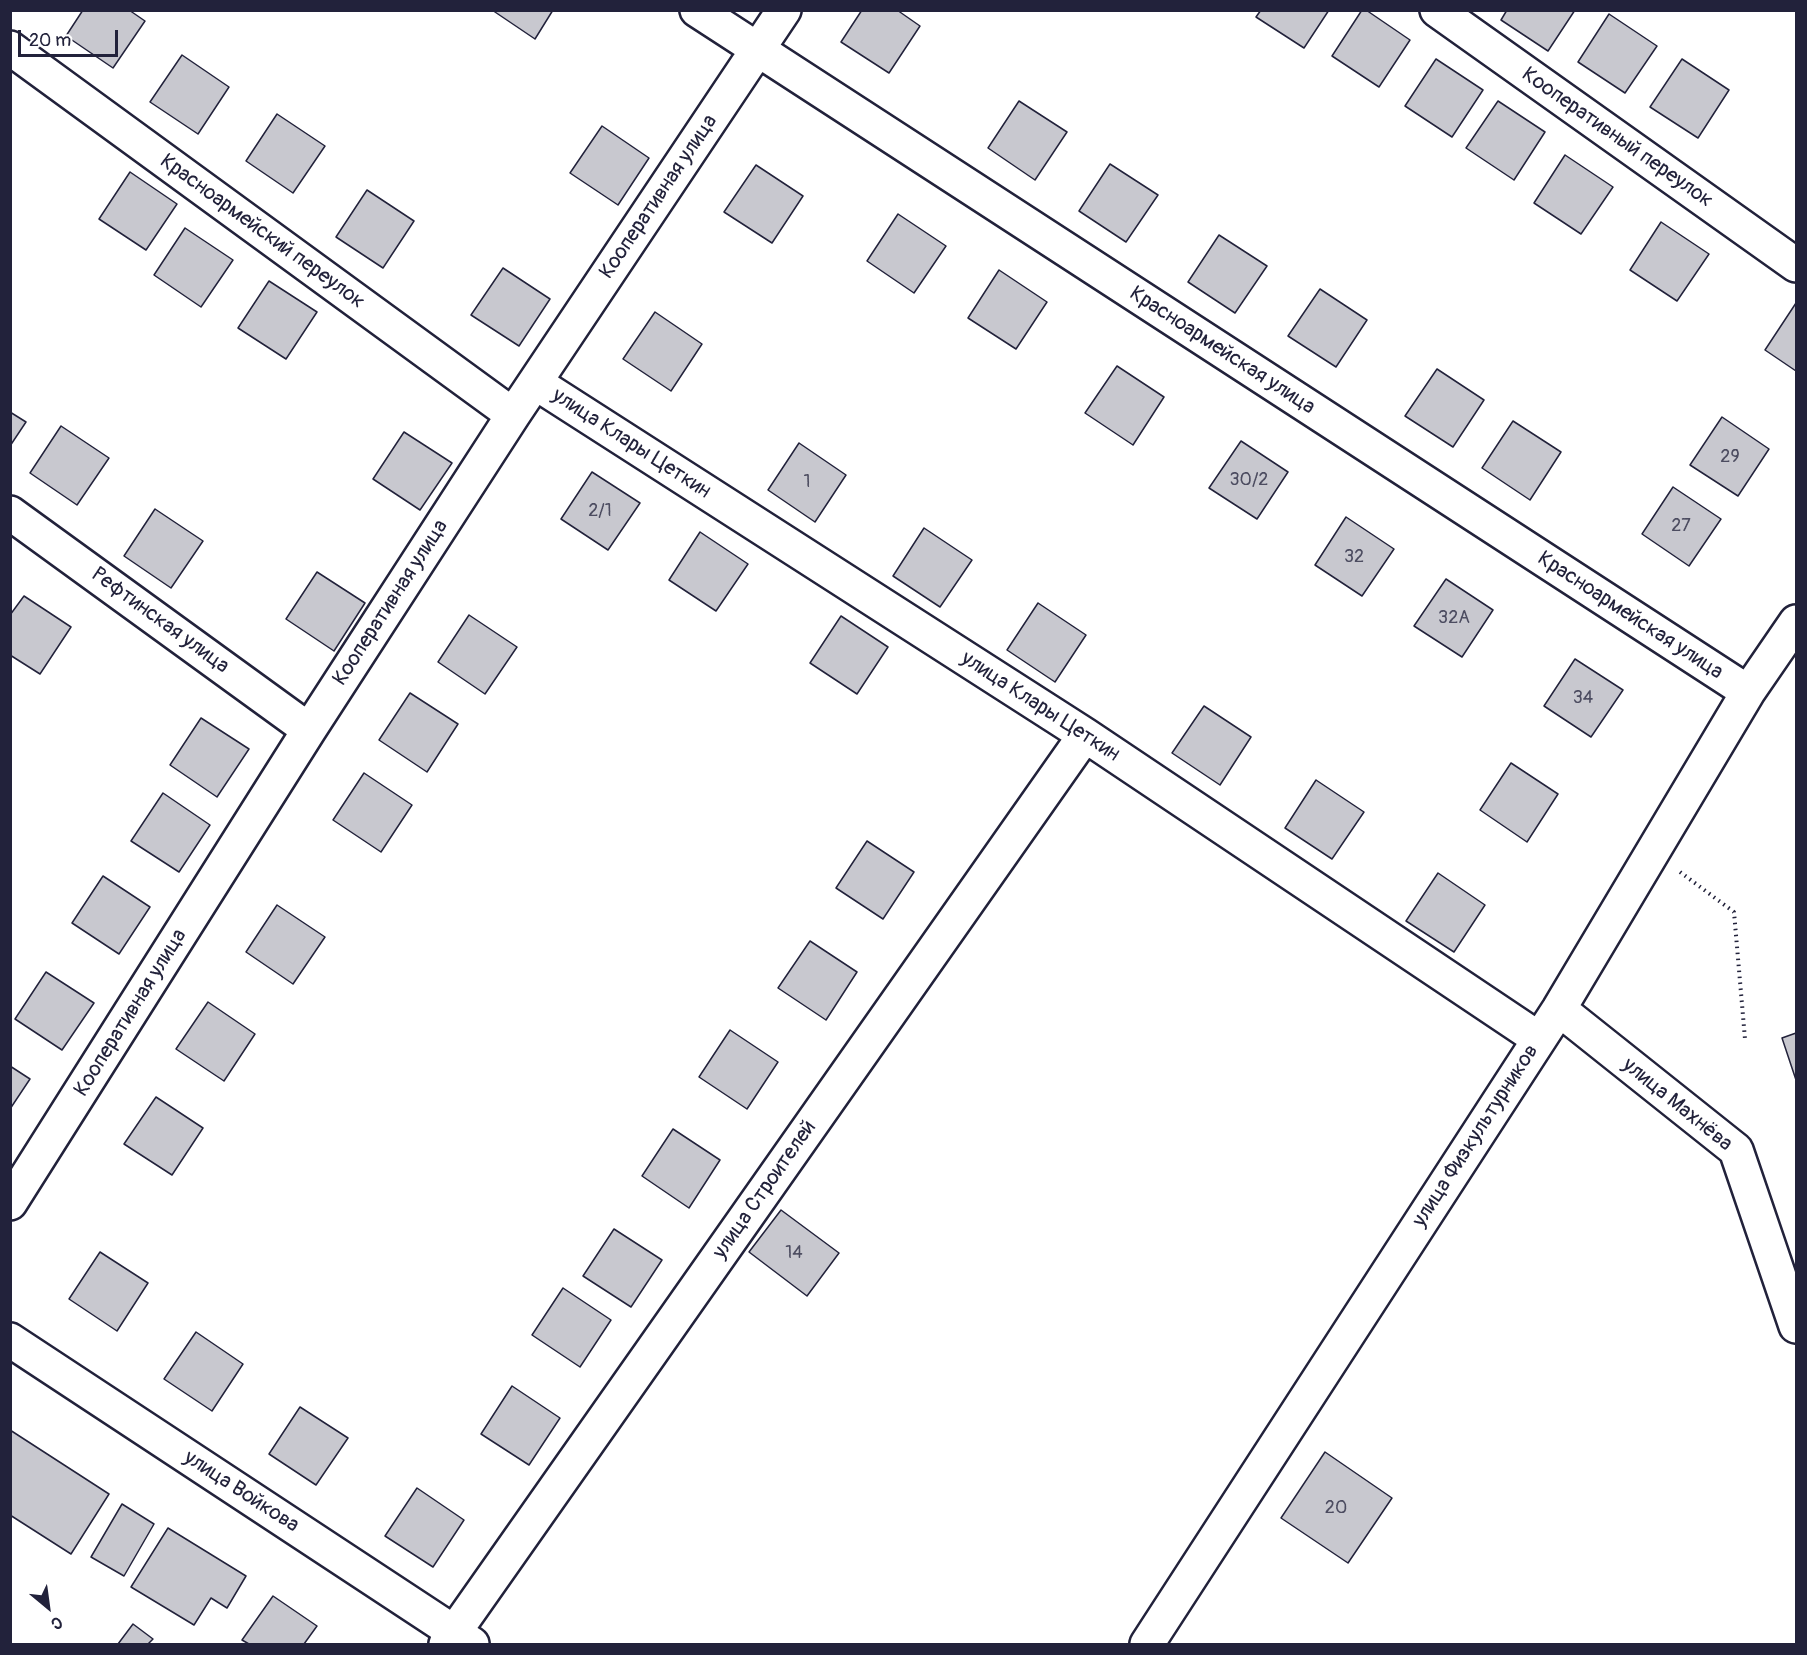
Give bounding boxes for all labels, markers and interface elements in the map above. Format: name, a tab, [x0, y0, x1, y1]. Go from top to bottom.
scale bar	[21, 18, 122, 56]
text: 20 m	[29, 29, 71, 52]
street label: Кооперативный переулок	[1517, 62, 1717, 214]
street label: Кооперативная улица	[595, 110, 723, 284]
street label: Красноармейский переулок	[155, 149, 369, 315]
street label: Красноармейская улица	[1125, 282, 1319, 420]
street label: улица Клары Цеткин	[547, 383, 715, 505]
house number: 29	[1720, 446, 1740, 468]
house number: 30/2	[1230, 469, 1268, 491]
house number: 1	[803, 471, 811, 493]
house number: 2/1	[588, 500, 612, 522]
street label: Кооперативная улица	[328, 515, 454, 691]
house number: 27	[1671, 515, 1691, 537]
house number: 32	[1344, 546, 1364, 568]
street label: Красноармейская улица	[1533, 547, 1727, 685]
street label: Рефтинская улица	[86, 563, 234, 679]
house number: 32А	[1438, 607, 1470, 629]
street label: улица Клары Цеткин	[956, 646, 1124, 768]
house number: 34	[1573, 687, 1593, 709]
street label: Кооперативная улица	[69, 925, 193, 1101]
street label: улица Физкультурников	[1408, 1040, 1544, 1232]
street label: улица Махнёва	[1617, 1053, 1737, 1157]
street label: улица Строителей	[708, 1116, 822, 1264]
house number: 14	[785, 1242, 803, 1264]
street label: улица Войкова	[179, 1445, 303, 1539]
house number: 20	[1325, 1497, 1347, 1519]
north arrow	[18, 1577, 78, 1637]
text: С	[48, 1612, 66, 1634]

